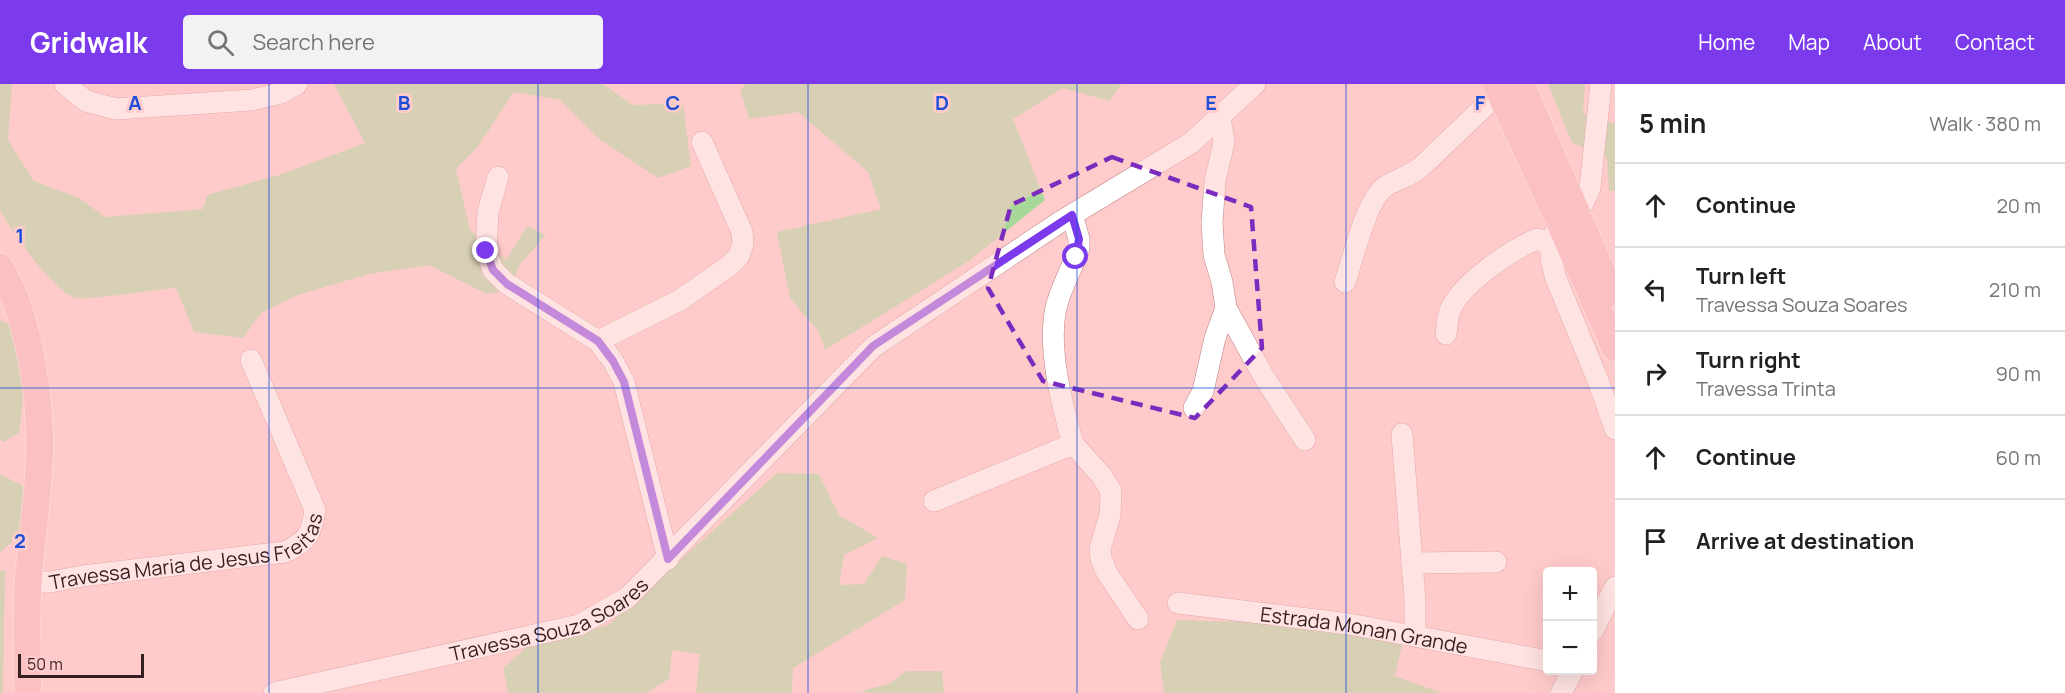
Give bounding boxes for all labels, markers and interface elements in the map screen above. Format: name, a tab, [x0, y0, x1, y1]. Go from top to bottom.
search box	[183, 15, 603, 69]
text: Gridwalk	[30, 23, 147, 61]
icon: search	[204, 26, 237, 59]
text: Search here	[252, 27, 375, 57]
text: Home	[1698, 28, 1755, 56]
text: Map	[1788, 28, 1830, 56]
text: About	[1863, 28, 1922, 56]
text: Contact	[1955, 28, 2035, 56]
text: A	[128, 89, 142, 116]
text: B	[398, 89, 411, 116]
text: C	[666, 89, 680, 116]
text: D	[935, 89, 949, 116]
text: E	[1205, 89, 1217, 116]
text: F	[1475, 89, 1486, 116]
text: 5 min	[1639, 105, 1706, 141]
text: Walk · 380 m	[1929, 110, 2041, 137]
icon: ahead	[1639, 189, 1672, 222]
text: Continue	[1696, 190, 1796, 220]
text: 20 m	[1996, 192, 2041, 219]
text: 1	[16, 222, 24, 249]
route end	[472, 237, 498, 263]
route start	[1062, 243, 1088, 269]
text: Turn left	[1696, 261, 1786, 291]
icon: left	[1639, 273, 1672, 306]
text: 210 m	[1989, 276, 2041, 303]
text: Travessa Souza Soares	[1696, 291, 1908, 318]
text: Turn right	[1696, 345, 1801, 375]
icon: right	[1639, 357, 1672, 390]
text: 90 m	[1995, 360, 2041, 387]
text: Travessa Trinta	[1696, 375, 1836, 402]
icon: ahead	[1639, 441, 1672, 474]
text: Continue	[1696, 442, 1796, 472]
text: 60 m	[1995, 444, 2041, 471]
street label: Travessa Maria de Jesus Freitas	[47, 511, 328, 595]
icon: arrive	[1639, 525, 1672, 558]
text: Arrive at destination	[1696, 526, 1914, 556]
text: 2	[14, 527, 26, 554]
map controls	[1543, 567, 1597, 675]
button: +	[1543, 567, 1597, 621]
street label: Travessa Souza Soares	[447, 571, 654, 667]
street label: Estrada Monan Grande	[1259, 600, 1470, 659]
button: −	[1543, 621, 1597, 675]
scale bar	[18, 651, 144, 678]
text: 50 m	[27, 653, 63, 675]

